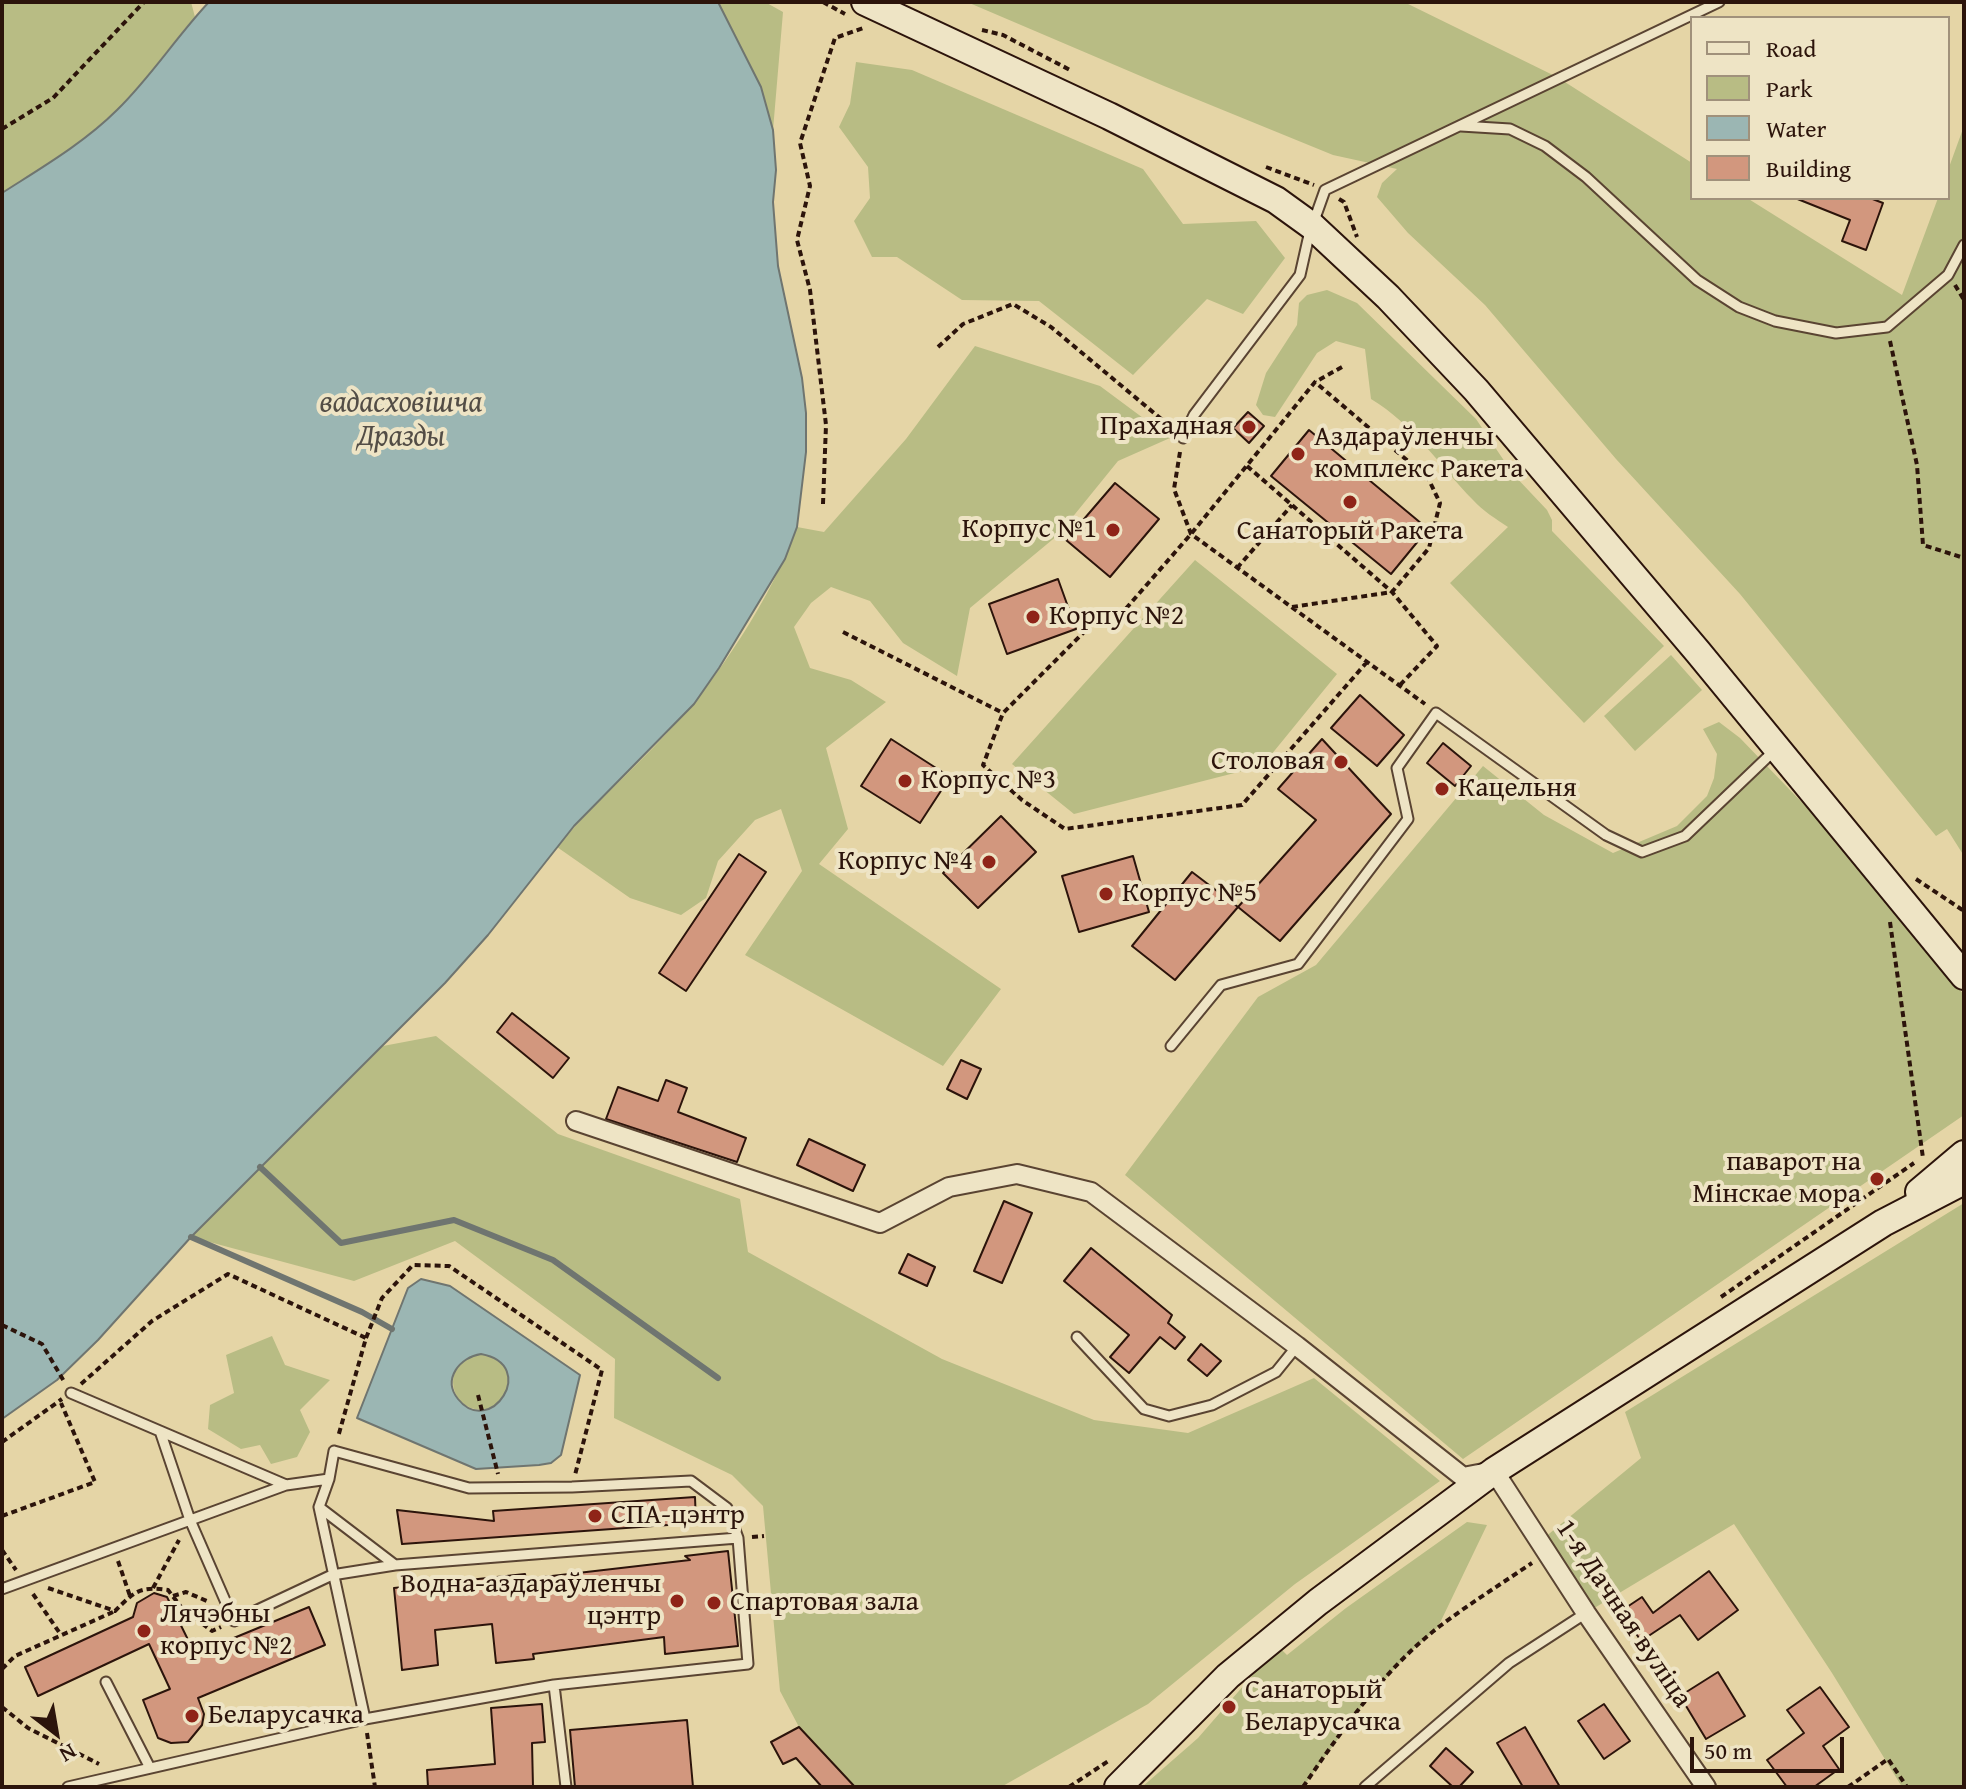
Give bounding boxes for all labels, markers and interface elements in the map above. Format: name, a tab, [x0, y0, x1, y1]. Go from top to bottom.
legend	[1690, 16, 1950, 200]
text: Road	[1766, 31, 1816, 66]
text: Park	[1766, 71, 1812, 106]
text: Water	[1766, 111, 1826, 146]
text: Building	[1766, 151, 1851, 186]
water label: вадасховішча Дразды	[320, 385, 482, 456]
place label: Прахадная	[1100, 410, 1233, 444]
marker: Прахадная	[1240, 418, 1258, 436]
place label: Аздараўленчы комплекс Ракета	[1314, 421, 1524, 487]
marker: Аздараўленчы комплекс Ракета	[1289, 445, 1307, 463]
marker: Санаторый Ракета	[1341, 493, 1359, 511]
place label: Корпус №1	[962, 513, 1097, 547]
place label: Санаторый Ракета	[1237, 515, 1463, 549]
marker: Корпус №1	[1104, 521, 1122, 539]
place label: Корпус №2	[1049, 600, 1184, 634]
marker: Корпус №2	[1024, 608, 1042, 626]
place label: Столовая	[1211, 745, 1325, 779]
marker: Столовая	[1332, 753, 1350, 771]
place label: Корпус №3	[921, 764, 1056, 798]
marker: Корпус №3	[896, 772, 914, 790]
place label: Кацельня	[1458, 772, 1577, 806]
marker: Кацельня	[1433, 780, 1451, 798]
place label: Корпус №4	[838, 845, 973, 879]
marker: Корпус №4	[980, 853, 998, 871]
place label: Корпус №5	[1122, 877, 1257, 911]
marker: Корпус №5	[1097, 885, 1115, 903]
place label: паварот на Мінскае мора	[1692, 1146, 1861, 1212]
marker: паварот на Мінскае мора	[1868, 1170, 1886, 1188]
place label: СПА-цэнтр	[611, 1499, 745, 1533]
marker: СПА-цэнтр	[586, 1507, 604, 1525]
street label: 1-я Дачная вуліца	[1548, 1513, 1698, 1715]
place label: Водна-аздараўленчы цэнтр	[400, 1568, 661, 1634]
place label: Спартовая зала	[730, 1586, 919, 1620]
marker: Водна-аздараўленчы цэнтр	[668, 1592, 686, 1610]
marker: Спартовая зала	[705, 1594, 723, 1612]
place label: Лячэбны корпус №2	[160, 1598, 293, 1664]
marker: Лячэбны корпус №2	[135, 1622, 153, 1640]
place label: Санаторый Беларусачка	[1245, 1674, 1401, 1740]
north arrow	[16, 1693, 96, 1773]
marker: Санаторый Беларусачка	[1220, 1698, 1238, 1716]
place label: Беларусачка	[208, 1699, 364, 1733]
marker: Беларусачка	[183, 1707, 201, 1725]
scale bar	[1694, 1721, 1848, 1771]
text: 50 m	[1704, 1733, 1752, 1768]
text: N	[54, 1736, 83, 1771]

